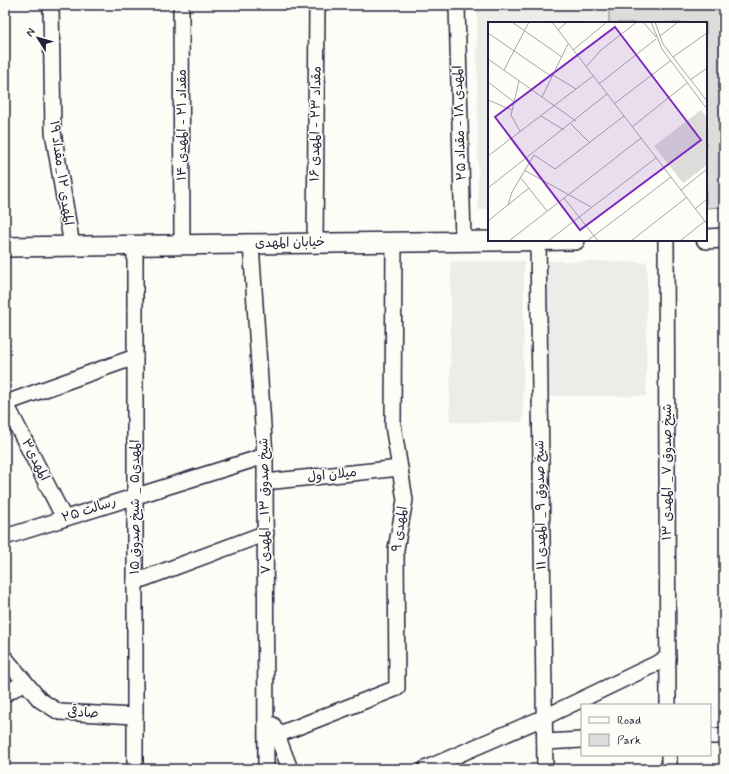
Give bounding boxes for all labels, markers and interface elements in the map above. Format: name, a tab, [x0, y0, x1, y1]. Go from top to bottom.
north arrow	[18, 18, 58, 58]
inset map	[488, 22, 707, 241]
text: N	[23, 25, 39, 40]
street label: المهدی ۱۸ - مقداد ۲۵	[449, 65, 471, 181]
street label: مقداد ۲۳ - المهدی ۱۶	[306, 66, 326, 182]
street label: مقداد ۲۱ - المهدی ۱۴	[174, 69, 191, 181]
street label: المهدی ۱۲_مقداد ۱۹	[45, 119, 77, 227]
street label: خیابان المهدی	[255, 234, 325, 252]
street label: شیخ صدوق ۷_ المهدی ۱۳	[659, 404, 676, 540]
street label: المهدی۳	[17, 436, 53, 484]
street label: شیخ صدوق ۱۳_ المهدی ۷	[255, 437, 275, 575]
street label: المهدی۵ _ شیخ صدوق ۱۵	[127, 440, 144, 574]
street label: شیخ صدوق ۹_ المهدی ۱۱	[531, 440, 551, 570]
street label: میلان اول	[307, 464, 357, 486]
street label: رسالت ۲۵	[60, 493, 118, 527]
street label: المهدی ۹	[388, 505, 412, 553]
street label: صادقی	[67, 703, 99, 722]
legend	[581, 704, 711, 756]
text: Road	[617, 713, 641, 729]
text: Park	[617, 733, 641, 749]

